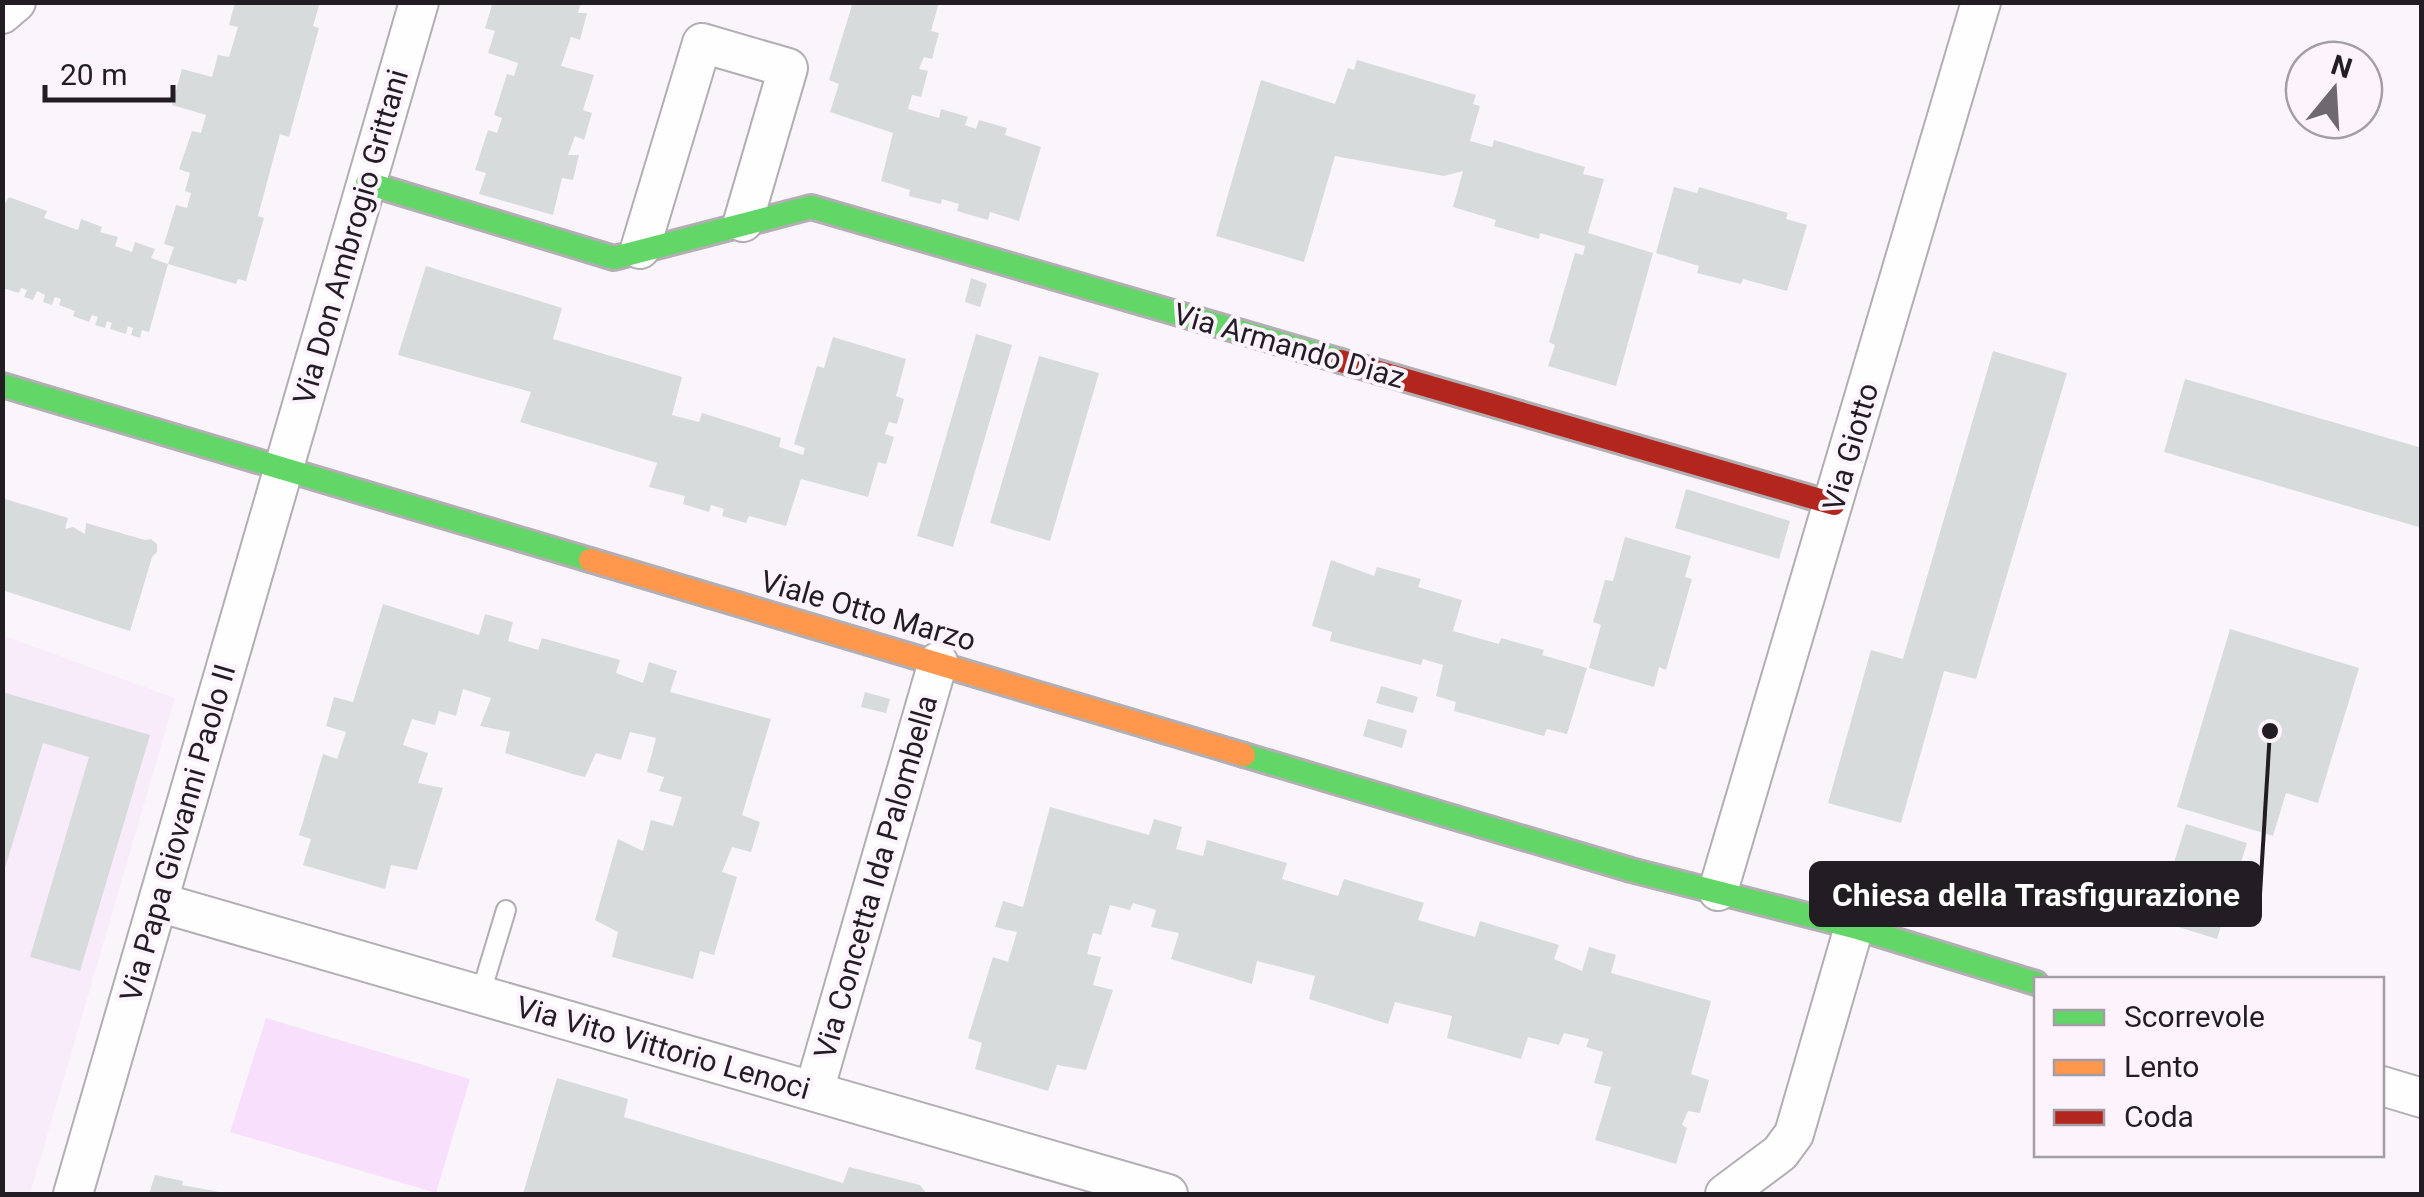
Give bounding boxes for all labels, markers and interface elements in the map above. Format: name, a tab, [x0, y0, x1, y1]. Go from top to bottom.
scale bar	[45, 40, 172, 102]
north arrow	[2284, 40, 2384, 140]
text: N	[2327, 48, 2356, 85]
text: 20 m	[60, 57, 127, 92]
street label: Via Don Ambrogio Grittani	[286, 65, 415, 409]
street label: Via Armando Diaz	[1170, 296, 1409, 395]
street label: Via Giotto	[1816, 379, 1885, 515]
street label: Viale Otto Marzo	[756, 563, 980, 658]
street label: Via Papa Giovanni Paolo II	[113, 660, 242, 1006]
street label: Via Concetta Ida Palombella	[807, 691, 944, 1063]
callout: Chiesa della Trasfigurazione	[1811, 863, 2260, 925]
text: Chiesa della Trasfigurazione	[1832, 876, 2240, 914]
legend	[2034, 977, 2384, 1157]
street label: Via Vito Vittorio Lenoci	[512, 989, 814, 1106]
text: Scorrevole	[2124, 999, 2265, 1034]
text: Lento	[2124, 1049, 2199, 1084]
text: Coda	[2124, 1099, 2194, 1134]

